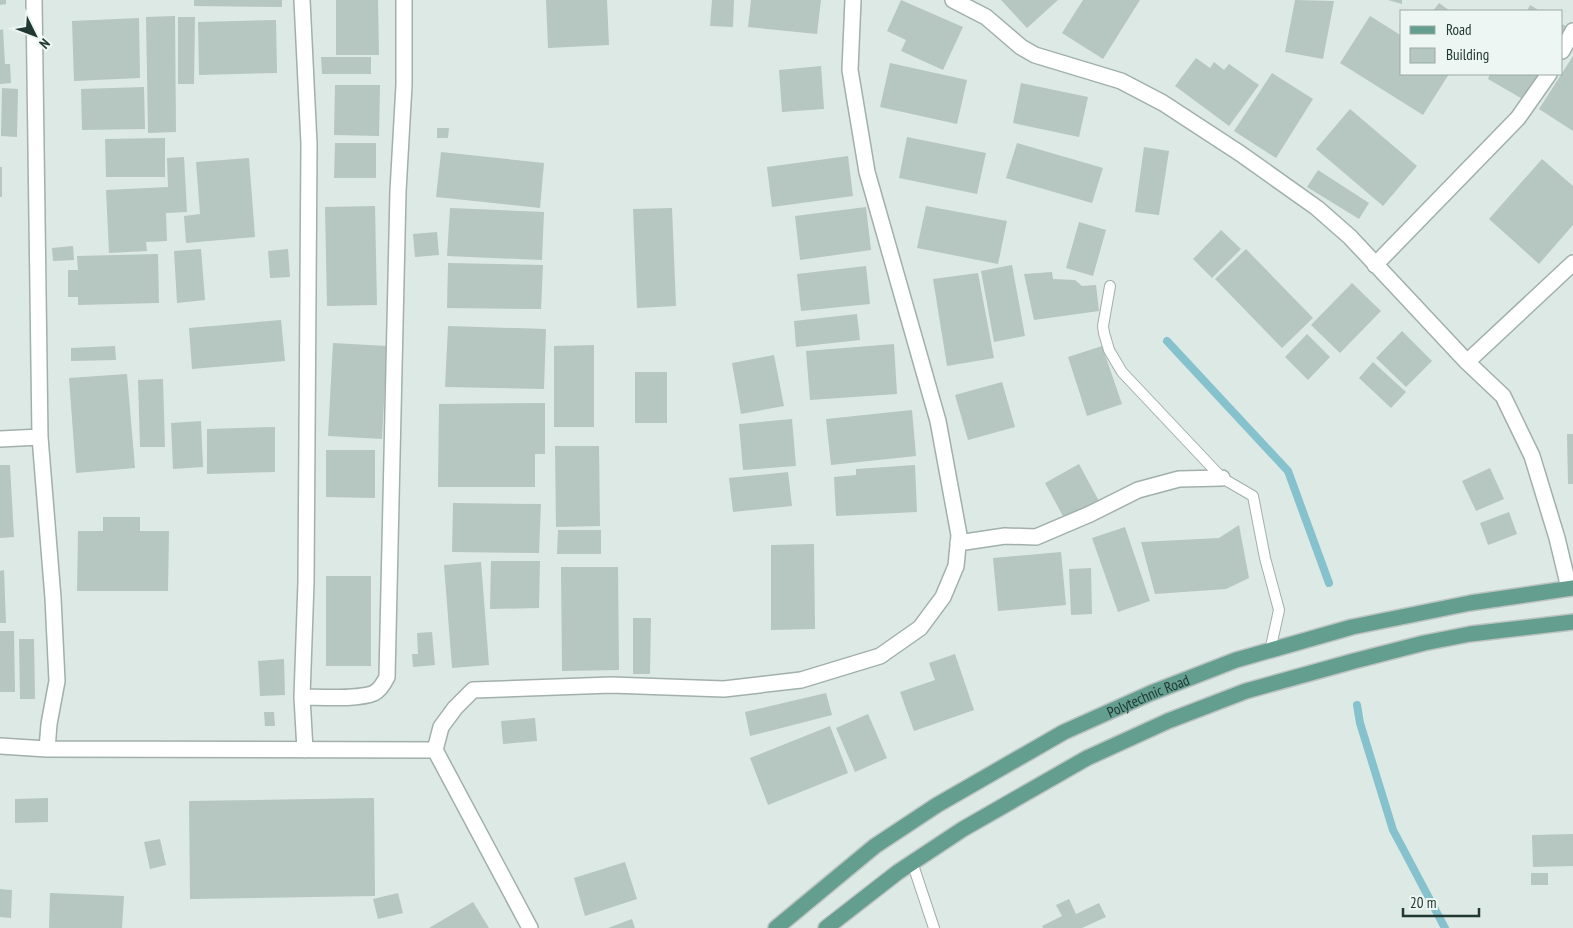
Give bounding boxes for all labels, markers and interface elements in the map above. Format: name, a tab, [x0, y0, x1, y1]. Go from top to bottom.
north arrow	[10, 10, 60, 60]
legend	[1400, 10, 1563, 75]
text: Road	[1446, 20, 1472, 39]
text: N	[35, 35, 54, 53]
text: Building	[1446, 45, 1489, 64]
street label: Polytechnic Road	[1104, 670, 1192, 721]
scale bar	[1403, 886, 1479, 918]
text: 20 m	[1410, 893, 1436, 912]

